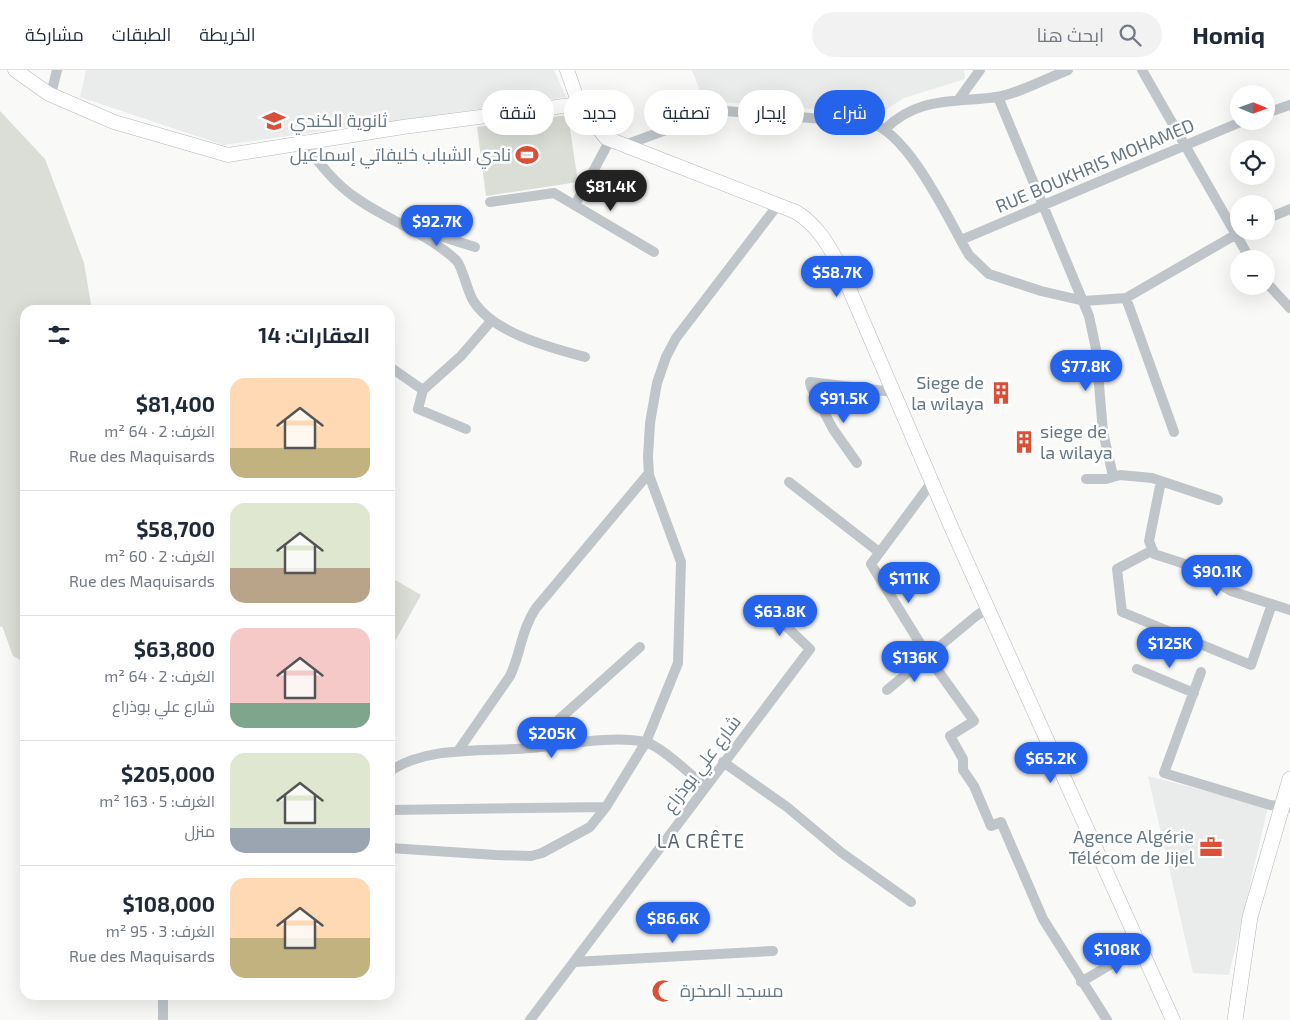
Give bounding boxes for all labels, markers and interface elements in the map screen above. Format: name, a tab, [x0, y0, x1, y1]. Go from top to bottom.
search box	[812, 12, 1162, 57]
text: Homiq	[1192, 20, 1265, 49]
icon: search	[1116, 21, 1144, 49]
text: مشاركة	[25, 23, 84, 45]
text: الطبقات	[112, 23, 171, 45]
text: الخريطة	[199, 23, 256, 45]
text: ابحث هنا	[1037, 23, 1104, 46]
north arrow	[1230, 85, 1275, 130]
map controls	[1230, 85, 1275, 295]
chip: شقة	[482, 90, 554, 135]
chip: جديد	[564, 90, 634, 135]
chip: تصفية	[644, 90, 728, 135]
chip: إيجار	[738, 90, 804, 135]
chip: شراء	[814, 90, 885, 135]
school or university icon: ثانوية الكندي	[261, 108, 287, 134]
place label: ثانوية الكندي	[290, 109, 387, 135]
street label: RUE BOUKHRIS MOHAMED	[992, 113, 1197, 217]
button: locate	[1230, 140, 1275, 185]
sports icon: نادي الشباب خليفاتي إسماعيل	[514, 142, 540, 168]
place label: نادي الشباب خليفاتي إسماعيل	[290, 143, 511, 169]
pin: $81.4K	[570, 170, 652, 212]
text: $81.4K	[586, 176, 636, 195]
button: +	[1230, 195, 1275, 240]
pin: $92.7K	[396, 204, 478, 247]
text: $92.7K	[412, 211, 462, 230]
button: −	[1230, 250, 1275, 295]
pin: $58.7K	[796, 256, 878, 298]
text: $58.7K	[812, 262, 862, 281]
icon: filters	[45, 321, 73, 349]
text: العقارات: 14	[258, 322, 370, 347]
pin: $77.8K	[1045, 350, 1127, 392]
text: $77.8K	[1061, 356, 1111, 375]
place label: Siege de la wilaya	[911, 371, 984, 414]
building icon: Siege de la wilaya	[988, 380, 1014, 406]
pin: $91.5K	[803, 382, 885, 424]
text: $91.5K	[820, 388, 868, 407]
text: $81,400	[136, 391, 215, 416]
icon: home	[270, 398, 330, 458]
place label: siege de la wilaya	[1040, 420, 1113, 463]
text: الغرف: 2 · 64 m²	[104, 421, 215, 440]
building icon: siege de la wilaya	[1011, 429, 1037, 455]
text: Rue des Maquisards	[69, 446, 215, 465]
text: $58,700	[136, 516, 215, 541]
icon: home	[270, 523, 330, 583]
text: الغرف: 2 · 60 m²	[104, 546, 215, 565]
pin: $90.1K	[1176, 554, 1258, 597]
text: $90.1K	[1192, 561, 1242, 580]
pin: $111K	[874, 562, 944, 604]
text: $111K	[889, 568, 929, 587]
text: Rue des Maquisards	[69, 571, 215, 590]
pin: $63.8K	[739, 594, 821, 637]
text: $63.8K	[754, 601, 806, 620]
pin: $125K	[1135, 626, 1205, 669]
text: $125K	[1148, 633, 1192, 652]
text: $63,800	[134, 636, 215, 661]
pin: $136K	[880, 640, 950, 683]
text: $136K	[893, 647, 937, 666]
icon: home	[270, 648, 330, 708]
text: الغرف: 2 · 64 m²	[104, 666, 215, 685]
text: شارع علي بوذراع	[112, 696, 215, 715]
street label: شارع علي بوذراع	[658, 710, 748, 819]
pin: $205K	[517, 716, 587, 759]
text: $205K	[528, 723, 576, 742]
pin: $65.2K	[1010, 742, 1092, 784]
text: $65.2K	[1026, 748, 1076, 767]
text: $205,000	[121, 761, 215, 786]
icon: home	[270, 773, 330, 833]
text: الغرف: 5 · 163 m²	[99, 791, 215, 810]
text: منزل	[185, 821, 215, 840]
place label: Agence Algérie Télécom de Jijel	[1068, 825, 1195, 868]
district label: LA CRÊTE	[657, 829, 745, 852]
office icon: Agence Algérie Télécom de Jijel	[1198, 834, 1224, 860]
text: $108,000	[123, 891, 215, 916]
icon: home	[270, 898, 330, 958]
pin: $86.6K	[632, 902, 714, 944]
text: $86.6K	[647, 908, 699, 927]
text: الغرف: 3 · 95 m²	[106, 921, 215, 940]
pin: $108K	[1082, 932, 1152, 975]
text: $108K	[1094, 939, 1140, 958]
text: Rue des Maquisards	[69, 946, 215, 965]
mosque icon: مسجد الصخرة	[650, 978, 676, 1004]
place label: مسجد الصخرة	[680, 979, 783, 1002]

